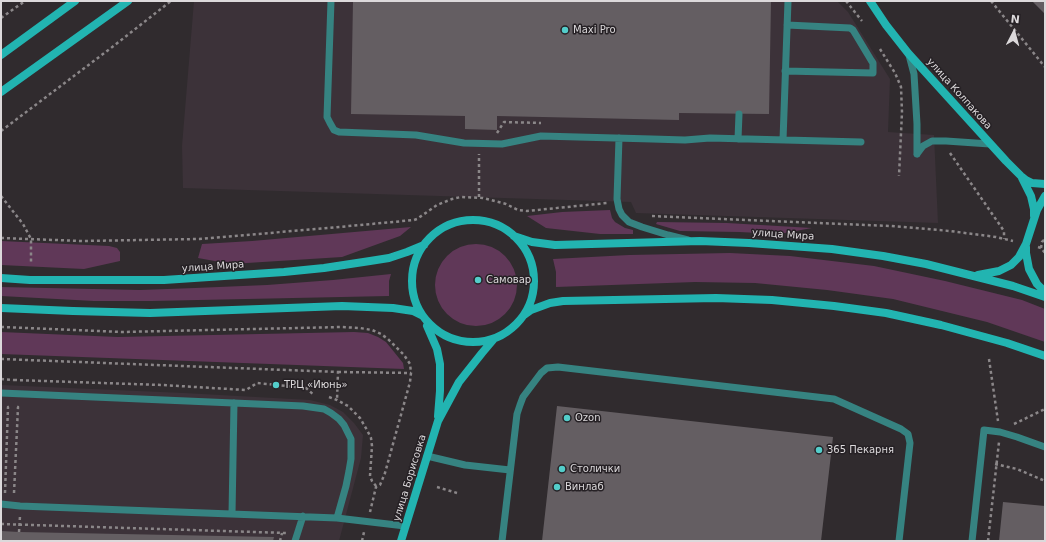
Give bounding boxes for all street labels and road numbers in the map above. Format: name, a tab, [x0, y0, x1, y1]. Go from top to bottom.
street label: улица Колпакова	[924, 56, 994, 132]
street label: улица Мира	[751, 227, 815, 243]
street label: улица Мира	[181, 259, 245, 275]
street label: улица Борисовка	[391, 433, 429, 523]

